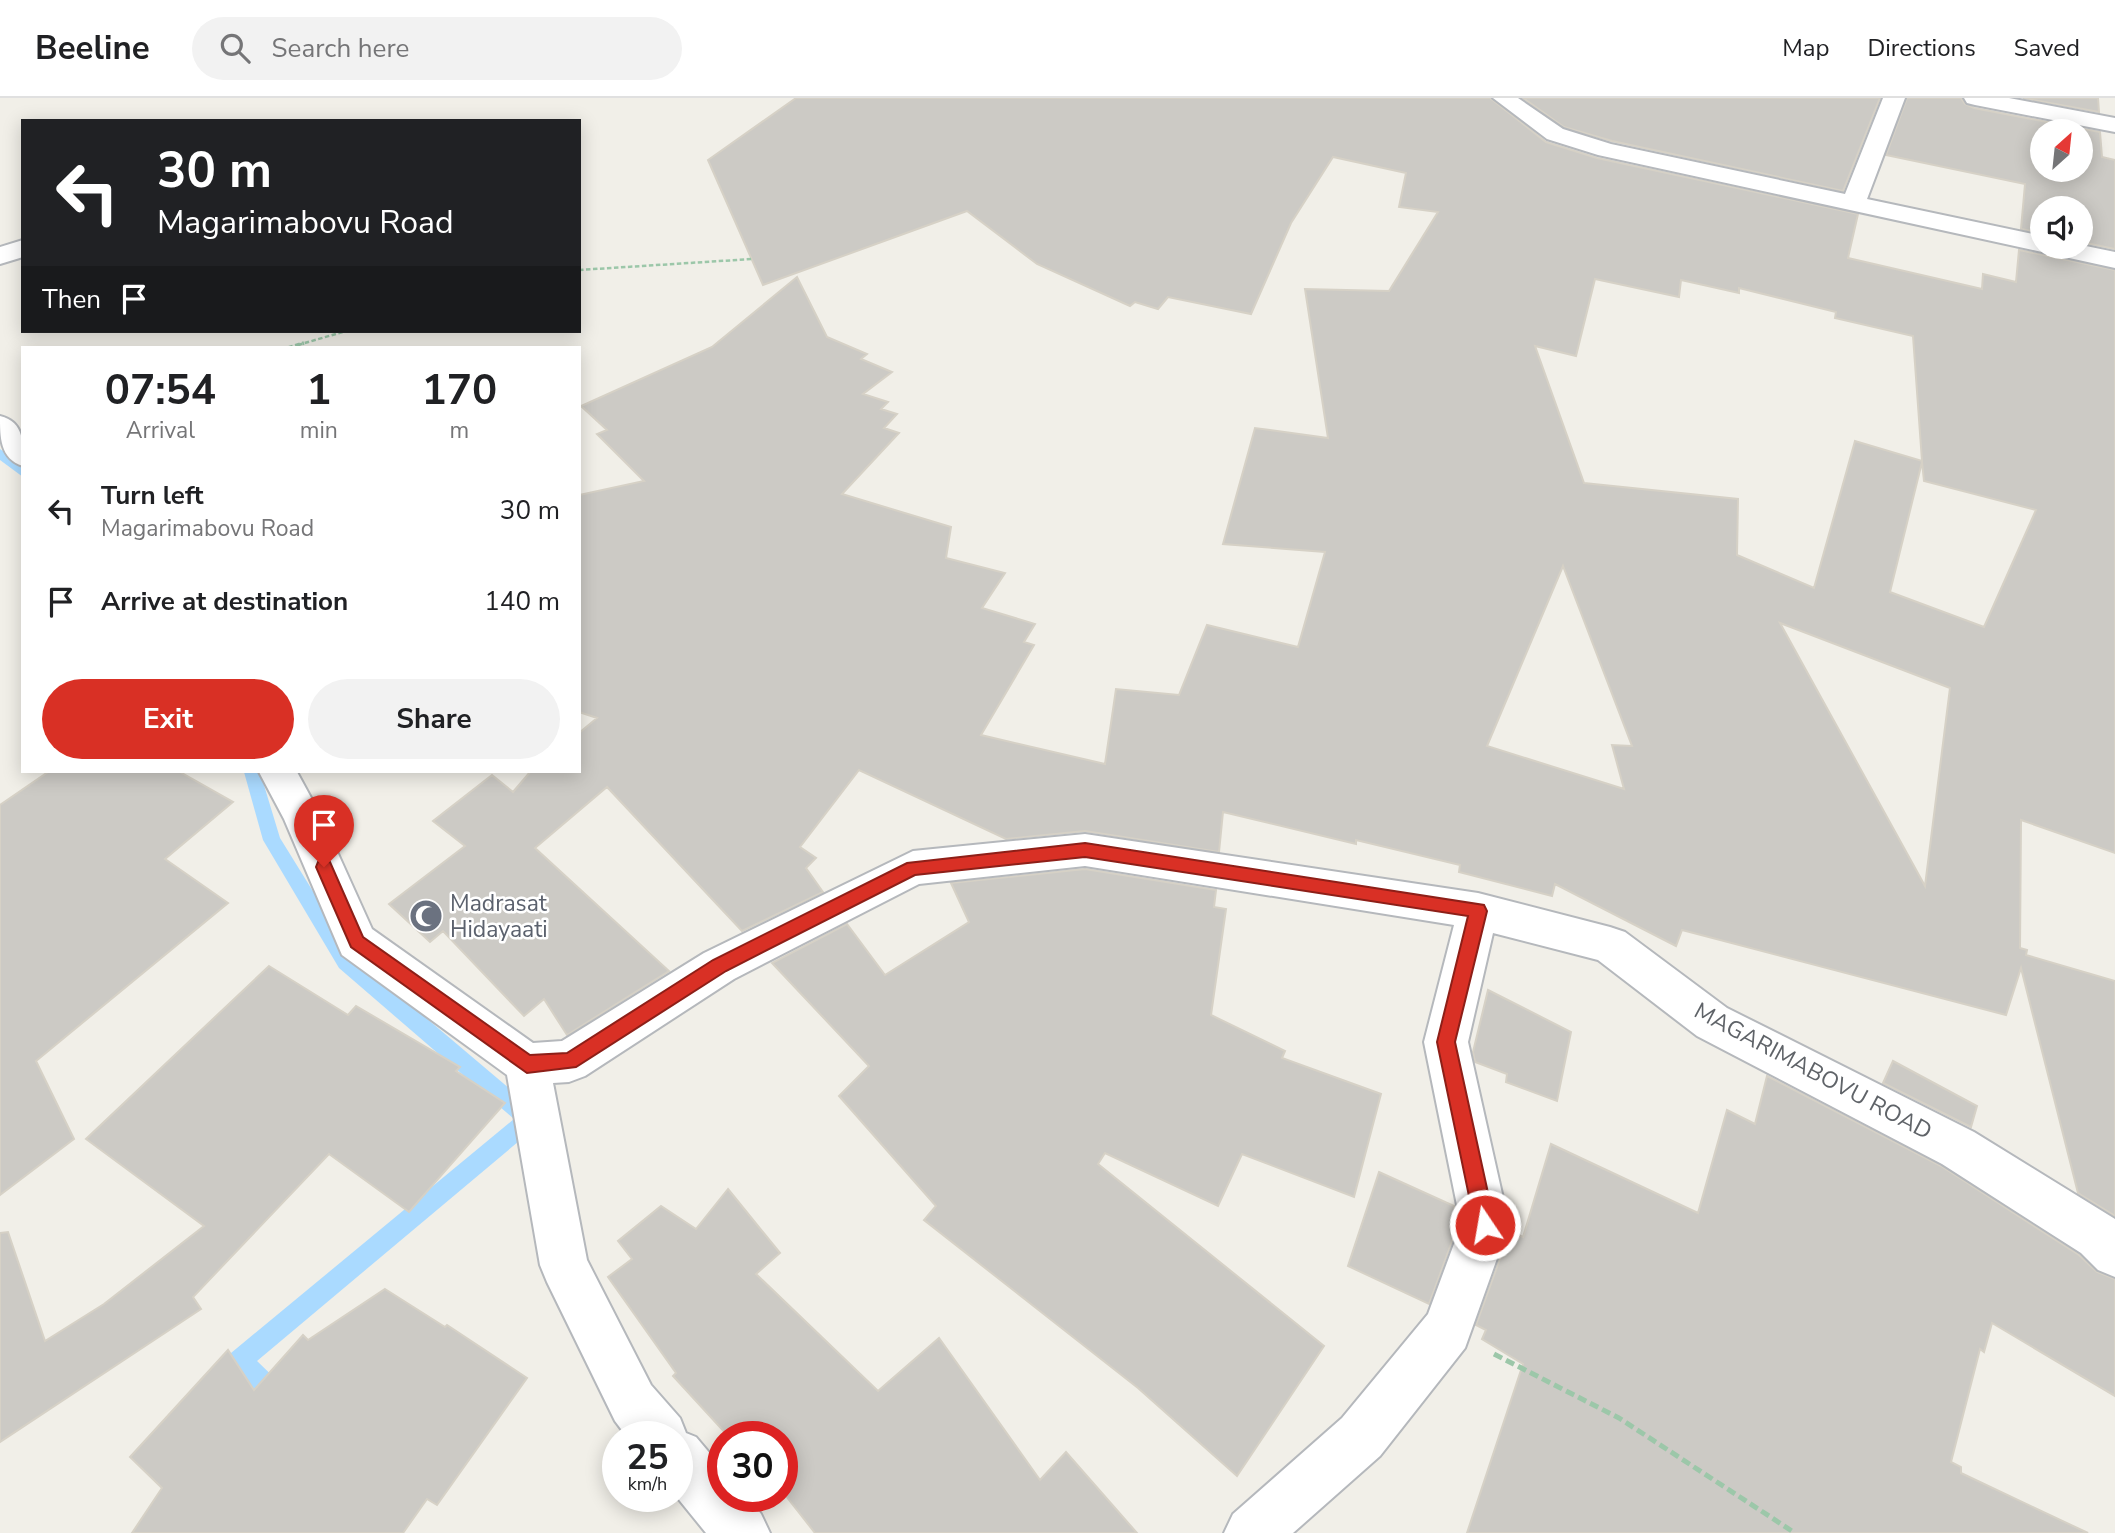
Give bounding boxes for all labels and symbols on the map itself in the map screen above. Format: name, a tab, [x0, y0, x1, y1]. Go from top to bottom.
north arrow	[2030, 119, 2093, 182]
pin	[294, 795, 354, 867]
place label: Madrasat Hidayaati	[450, 888, 548, 945]
mosque icon: Madrasat Hidayaati	[407, 897, 445, 935]
street label: MAGARIMABOVU ROAD	[1689, 995, 1937, 1147]
position arrow	[1448, 1188, 1522, 1262]
speed limit sign: 30	[707, 1421, 798, 1512]

